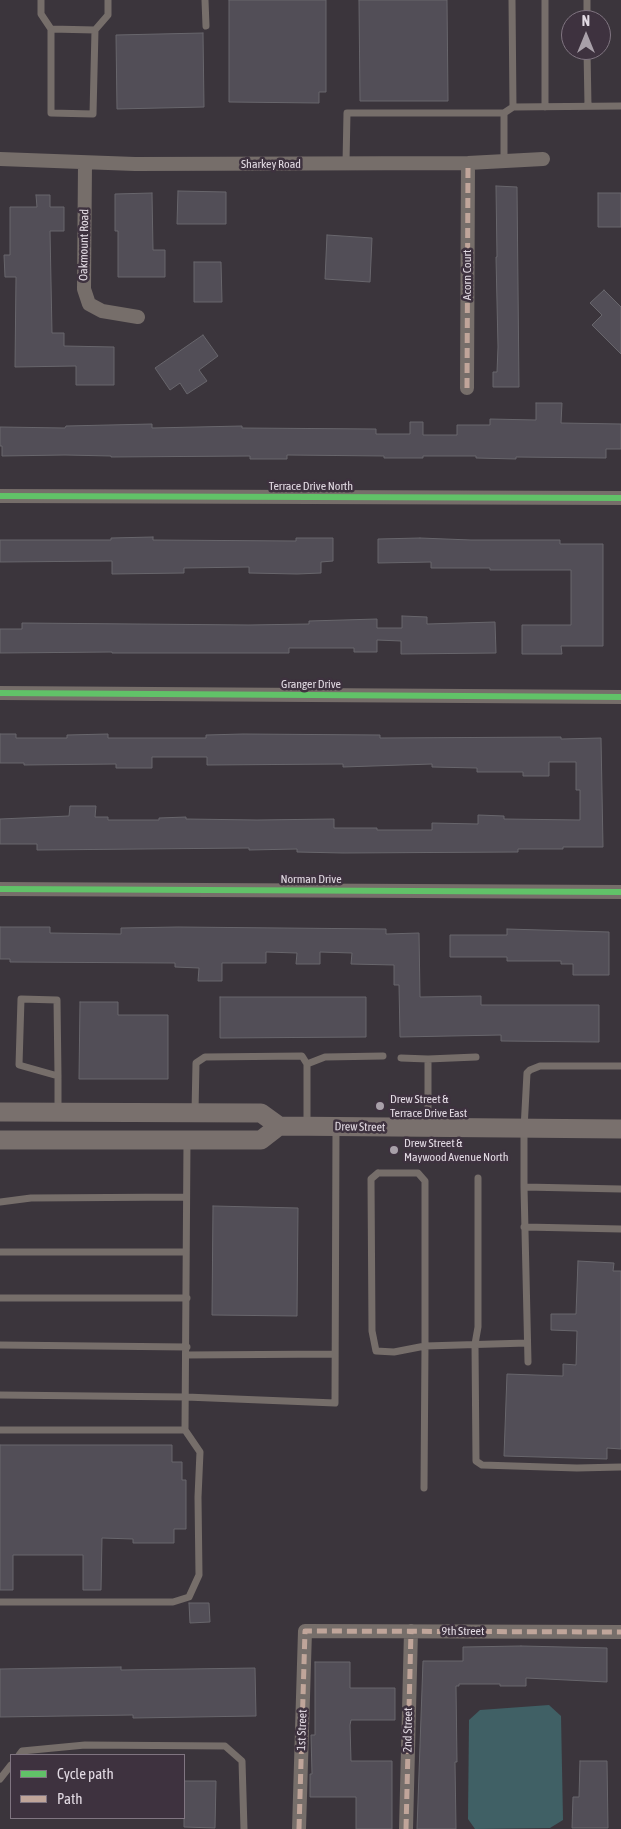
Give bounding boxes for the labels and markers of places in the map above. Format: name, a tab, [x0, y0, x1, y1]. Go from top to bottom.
place label: Drew Street & Terrace Drive East	[390, 1092, 467, 1120]
marker: Drew Street & Terrace Drive East	[374, 1100, 386, 1112]
place label: Drew Street & Maywood Avenue North	[404, 1136, 508, 1164]
marker: Drew Street & Maywood Avenue North	[388, 1144, 400, 1156]

